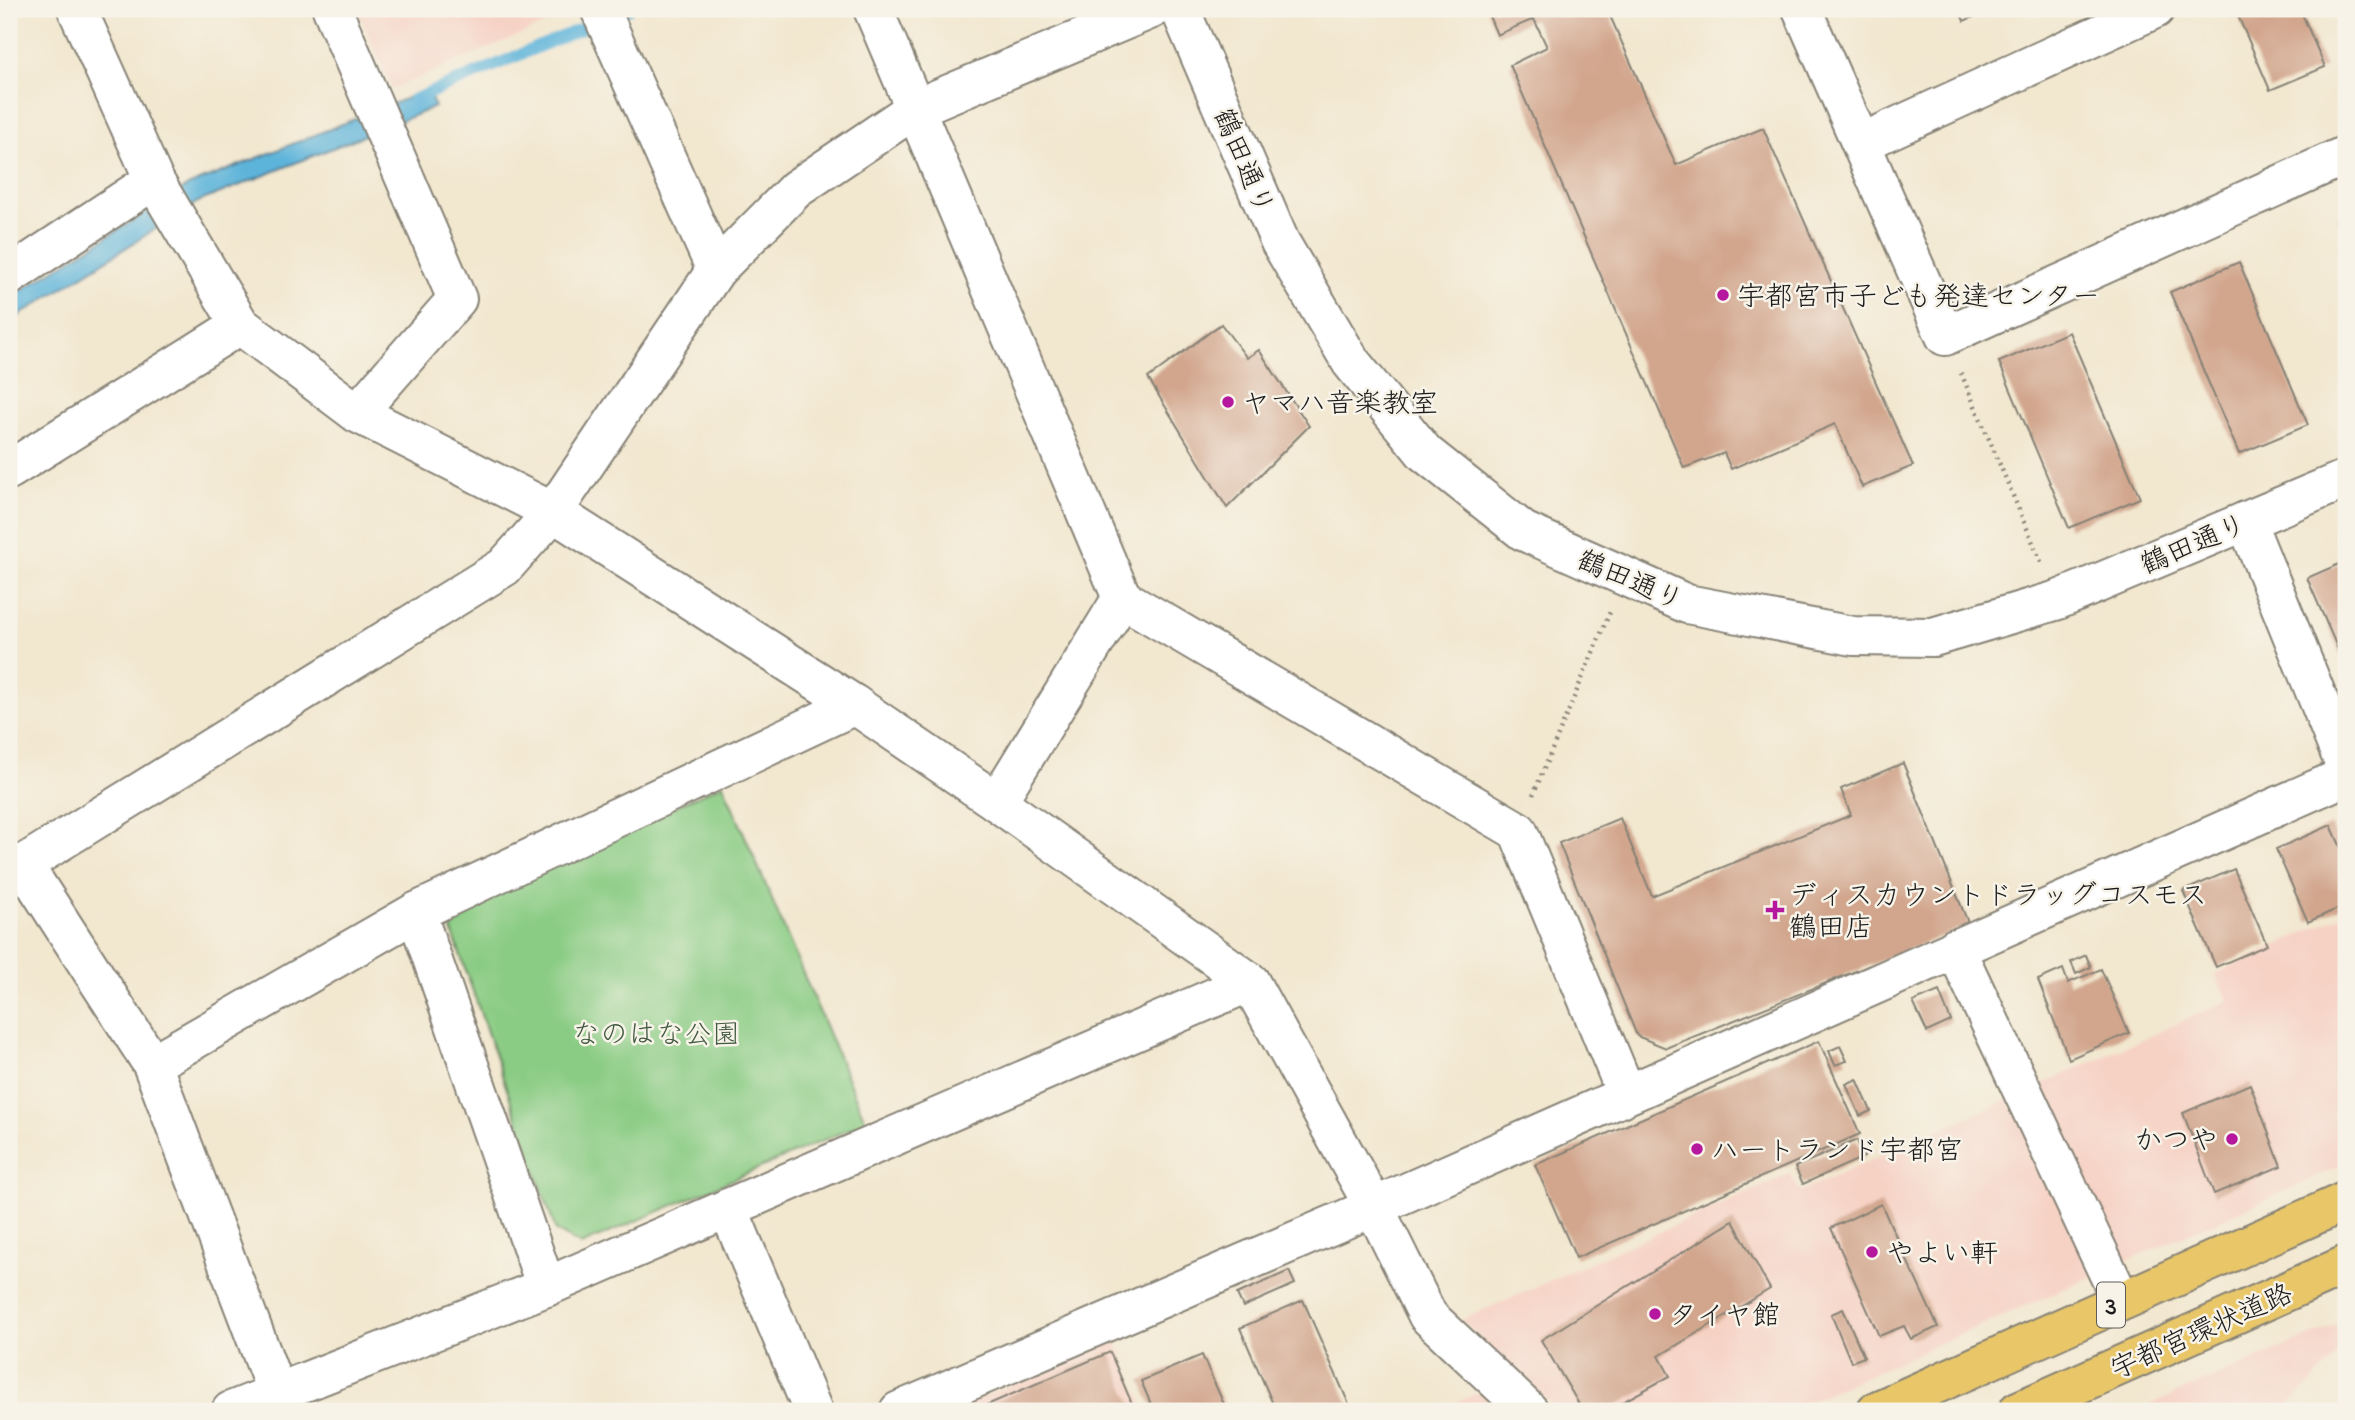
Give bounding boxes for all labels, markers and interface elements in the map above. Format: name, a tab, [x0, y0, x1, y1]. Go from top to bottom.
street label: 鶴田通り	[1201, 103, 1283, 222]
place label: 宇都宮市子ども発達センター	[1737, 278, 2100, 319]
marker: 宇都宮市子ども発達センター	[1715, 287, 1731, 303]
place label: ヤマハ音楽教室	[1242, 385, 1438, 426]
marker: ヤマハ音楽教室	[1220, 394, 1236, 410]
street label: 鶴田通り	[2135, 505, 2254, 587]
street label: 鶴田通り	[1570, 541, 1689, 623]
place label: ディスカウントドラッグコスモス 鶴田店	[1789, 877, 2207, 950]
marker: ディスカウントドラッグコスモス 鶴田店	[1767, 902, 1783, 918]
park label: なのはな公園	[572, 1016, 740, 1057]
place label: かつや	[2134, 1122, 2218, 1163]
marker: かつや	[2224, 1131, 2240, 1147]
place label: ハートランド宇都宮	[1711, 1132, 1963, 1173]
marker: ハートランド宇都宮	[1689, 1141, 1705, 1157]
place label: やよい軒	[1886, 1235, 1998, 1276]
marker: やよい軒	[1864, 1244, 1880, 1260]
street label: 宇都宮環状道路	[2105, 1275, 2300, 1392]
road number: 3	[2097, 1282, 2125, 1328]
place label: タイヤ館	[1669, 1297, 1780, 1338]
marker: タイヤ館	[1647, 1306, 1663, 1322]

